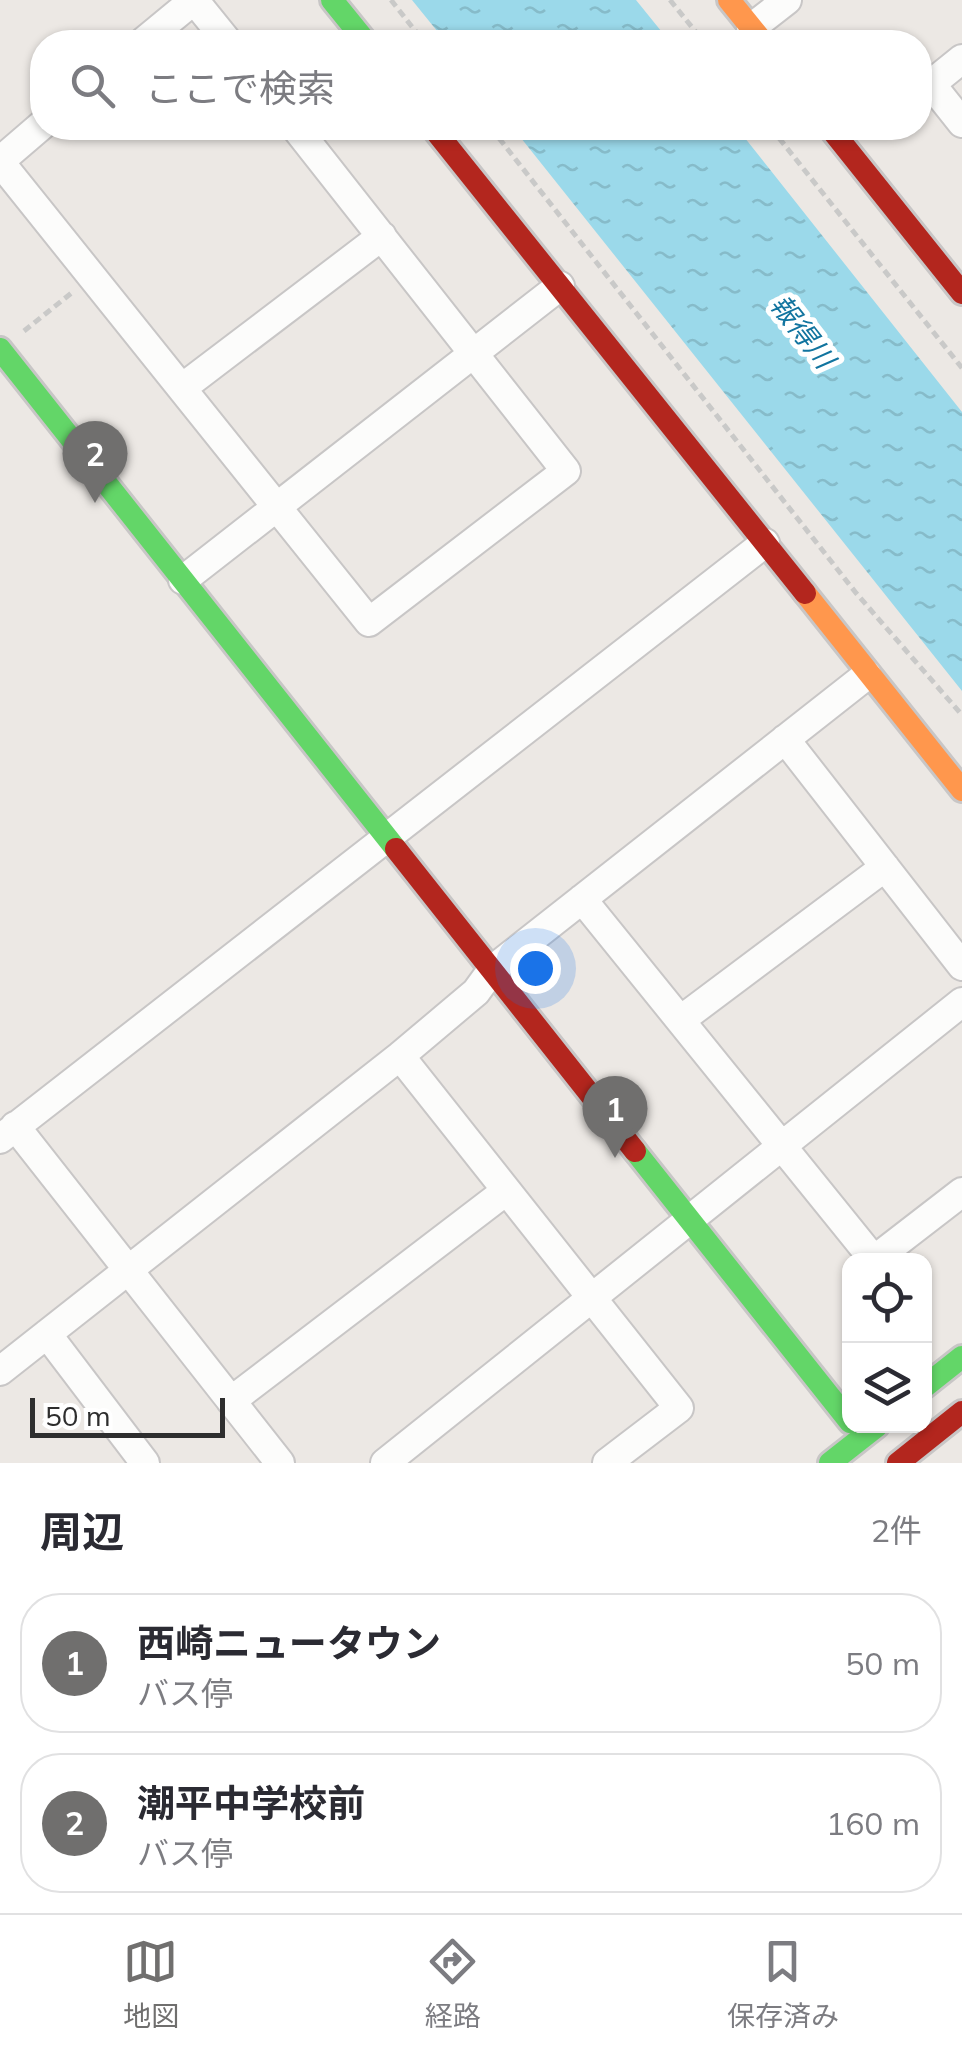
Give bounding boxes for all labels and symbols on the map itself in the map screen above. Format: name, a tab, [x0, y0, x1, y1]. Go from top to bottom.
water label: 報得川	[763, 287, 844, 377]
pin: 2	[62, 420, 128, 503]
your location	[510, 943, 561, 994]
pin: 1	[582, 1076, 648, 1158]
scale bar	[30, 1393, 225, 1438]

